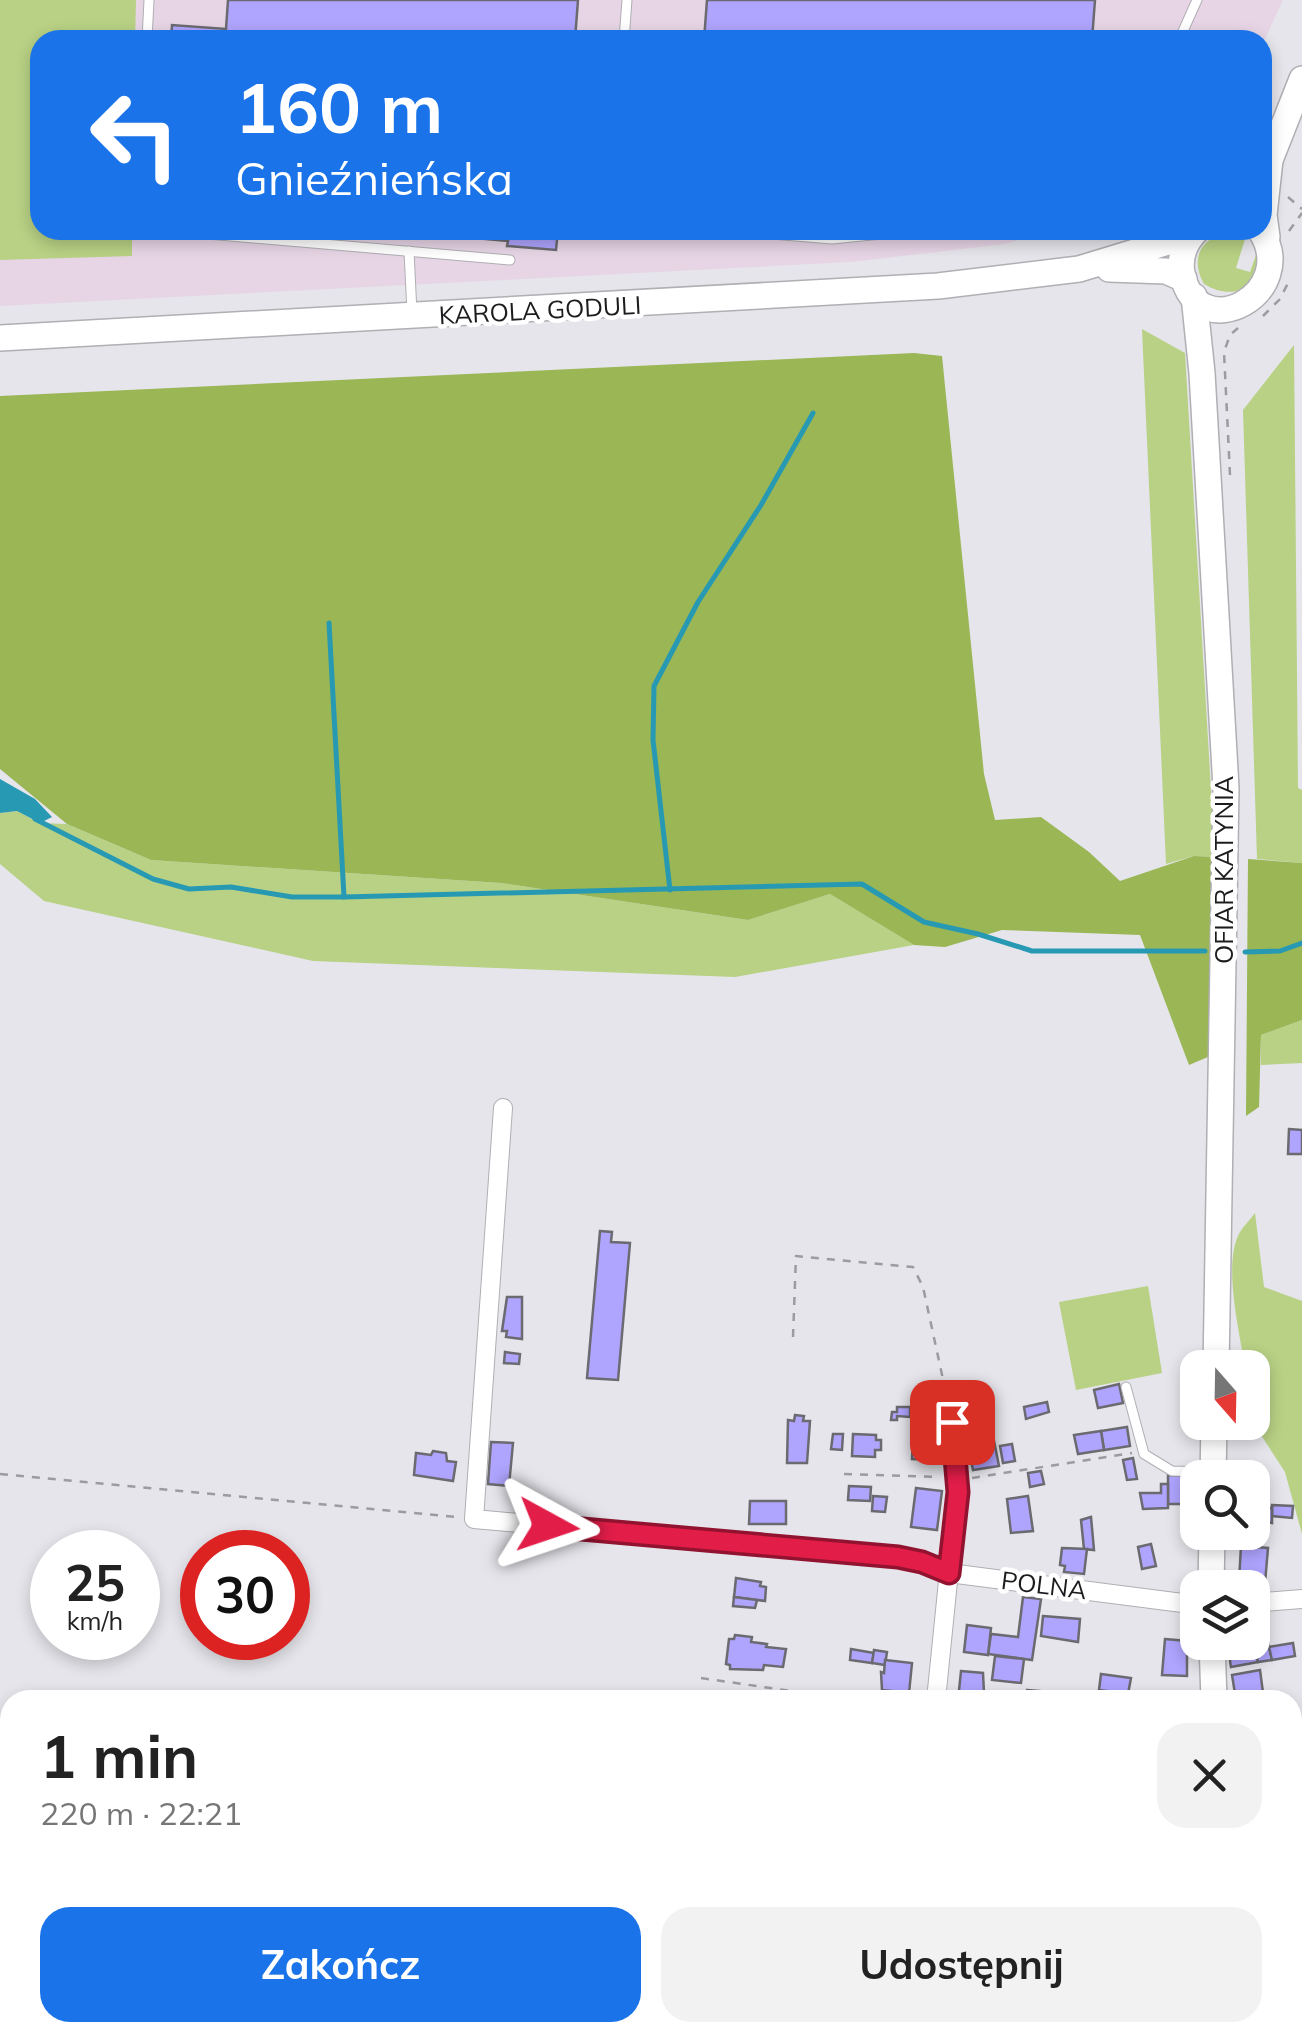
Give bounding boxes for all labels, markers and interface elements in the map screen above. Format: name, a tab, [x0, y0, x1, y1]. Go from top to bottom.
text: 160 m	[235, 63, 443, 151]
icon: left	[70, 70, 200, 200]
text: Gnieźnieńska	[235, 150, 513, 206]
street label: KAROLA GODULI	[438, 289, 642, 330]
street label: OFIAR KATYNIA	[1208, 776, 1239, 964]
north arrow	[1180, 1350, 1270, 1440]
map controls	[1180, 1350, 1270, 1660]
pin	[910, 1380, 995, 1465]
icon: arrive	[925, 1395, 980, 1450]
button: search	[1180, 1460, 1270, 1550]
position arrow	[496, 1474, 600, 1578]
speed limit sign: 30	[180, 1530, 310, 1660]
text: 25	[65, 1551, 125, 1614]
street label: POLNA	[999, 1564, 1089, 1605]
button: layers	[1180, 1570, 1270, 1660]
text: km/h	[67, 1605, 123, 1636]
text: 1 min	[40, 1718, 198, 1793]
button: close	[1157, 1723, 1262, 1828]
text: 220 m · 22:21	[40, 1793, 242, 1833]
button: Zakończ	[40, 1907, 641, 2022]
button: Udostępnij	[661, 1907, 1262, 2022]

